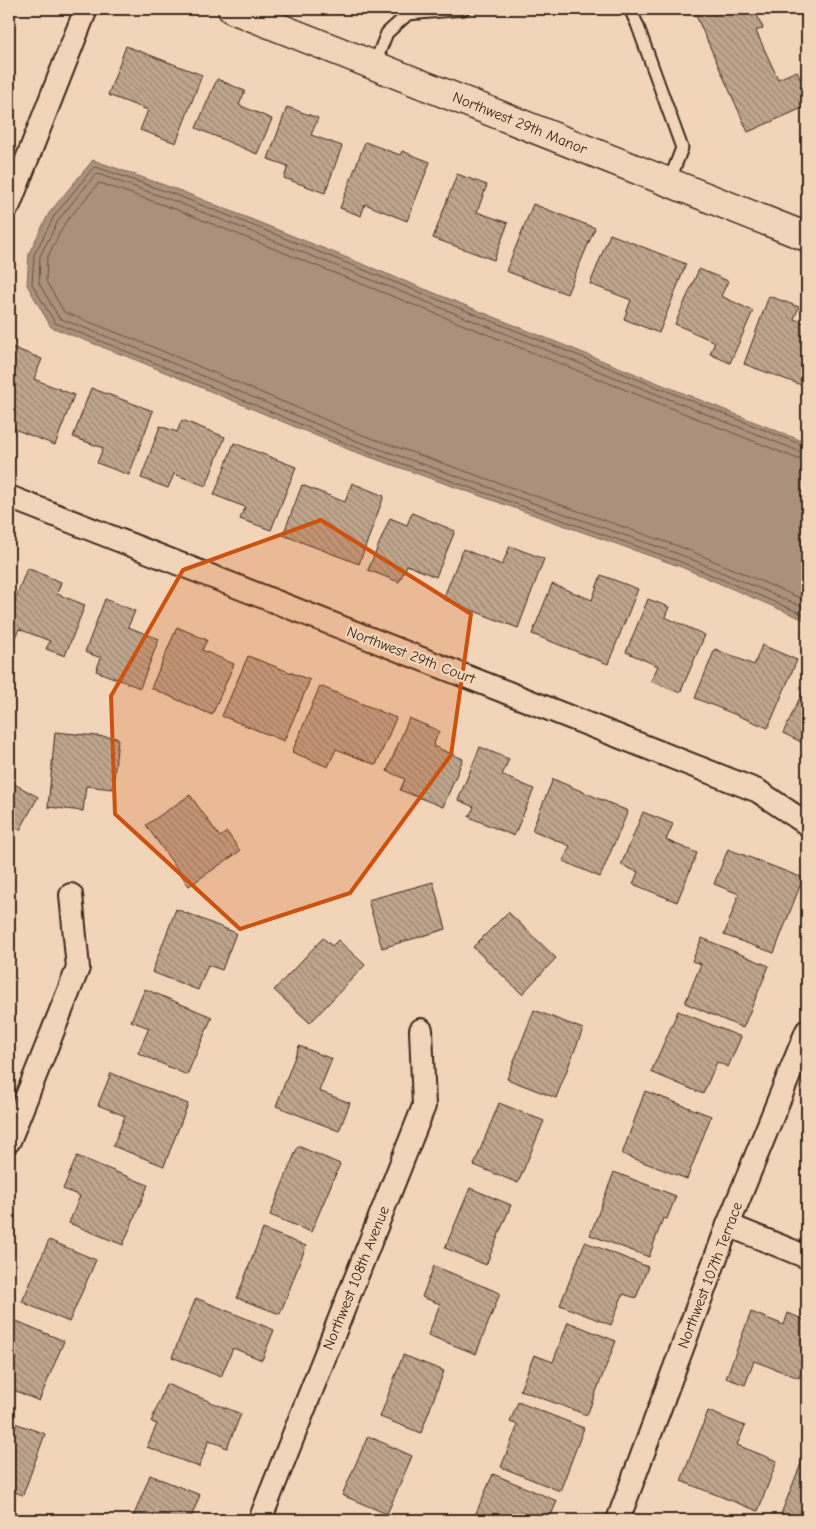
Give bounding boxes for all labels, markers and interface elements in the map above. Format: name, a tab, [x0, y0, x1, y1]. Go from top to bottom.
street label: Northwest 29th Manor	[450, 88, 590, 158]
street label: Northwest 29th Court	[344, 622, 478, 688]
street label: Northwest 107th Terrace	[674, 1199, 746, 1351]
street label: Northwest 108th Avenue	[319, 1203, 393, 1353]

